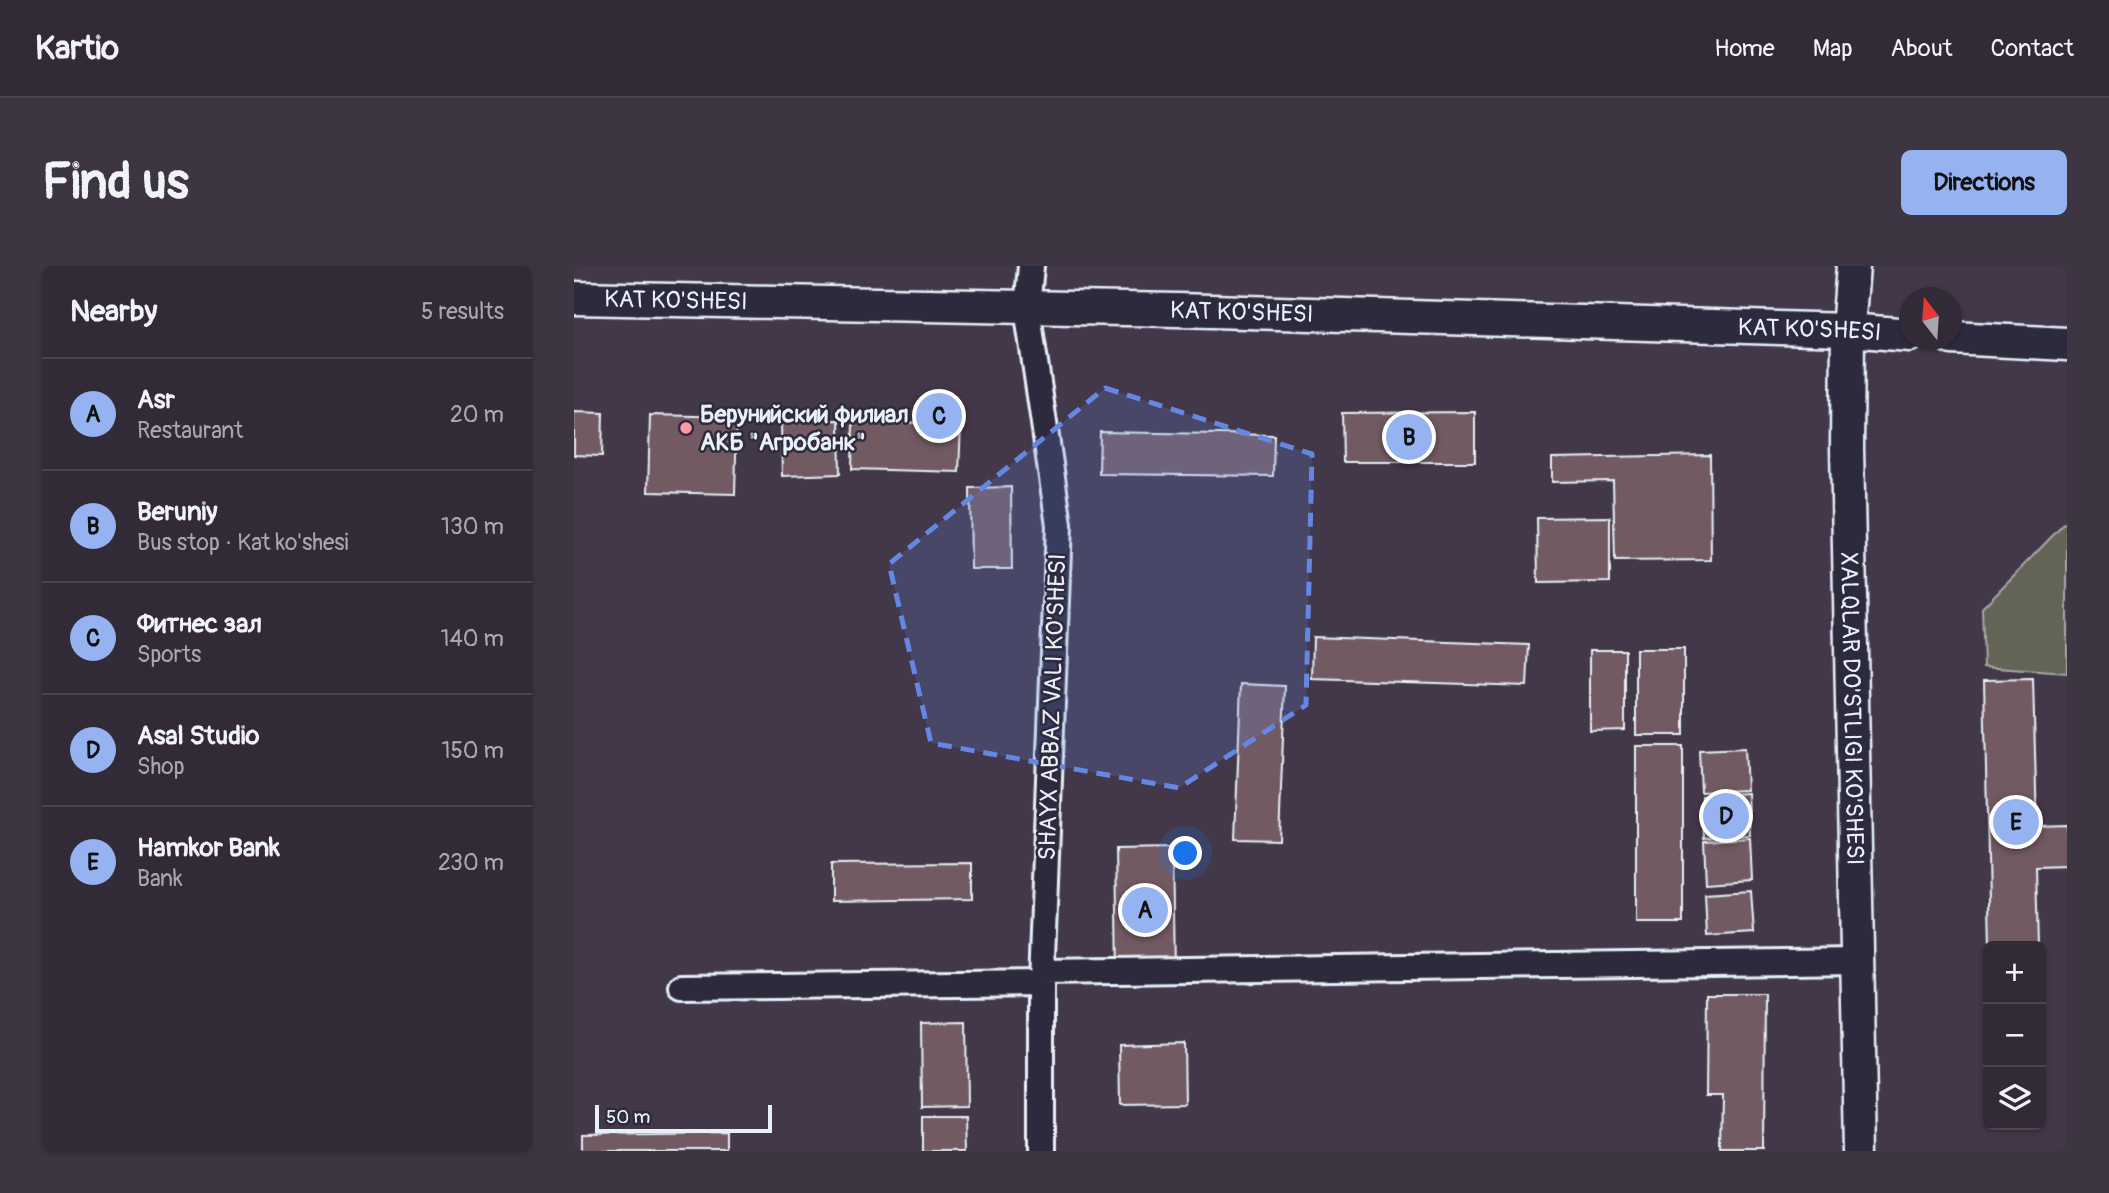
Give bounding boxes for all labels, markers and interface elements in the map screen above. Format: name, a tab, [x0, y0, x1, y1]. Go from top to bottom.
text: Kartio	[35, 28, 119, 69]
text: Home	[1714, 34, 1775, 63]
text: Map	[1813, 34, 1853, 63]
text: About	[1891, 34, 1953, 63]
text: Contact	[1991, 34, 2074, 63]
button: Directions	[1901, 150, 2067, 215]
text: Find us	[42, 152, 189, 213]
street label: KAT KO'SHESI	[604, 285, 748, 316]
north arrow	[1899, 287, 1962, 350]
text: Nearby	[70, 293, 157, 330]
street label: KAT KO'SHESI	[1170, 296, 1314, 329]
text: 5 results	[421, 297, 504, 326]
street label: KAT KO'SHESI	[1737, 313, 1882, 348]
text: Asr	[137, 384, 175, 416]
pin: C	[916, 390, 962, 442]
text: A	[86, 400, 100, 429]
text: 20 m	[450, 400, 504, 429]
place label: Берунийский филиал АКБ "Агробанк"	[700, 400, 909, 457]
pin: B	[1386, 411, 1432, 463]
text: Restaurant	[137, 416, 243, 445]
marker: Берунийский филиал АКБ "Агробанк"	[678, 420, 694, 436]
text: Beruniy	[137, 496, 217, 528]
text: B	[86, 512, 100, 541]
text: 130 m	[441, 512, 504, 541]
text: Bus stop · Kat ko'shesi	[137, 528, 349, 557]
street label: XALQLAR DO'STLIGI KO'SHESI	[1834, 552, 1869, 866]
street label: SHAYX ABBAZ VALI KO'SHESI	[1033, 553, 1072, 861]
text: Фитнес зал	[137, 608, 262, 640]
text: C	[86, 624, 100, 653]
text: 140 m	[441, 624, 504, 653]
text: Sports	[137, 640, 201, 669]
text: Asal Studio	[137, 720, 259, 752]
text: D	[86, 736, 100, 765]
text: 150 m	[441, 736, 504, 765]
text: Shop	[137, 752, 185, 781]
pin: D	[1703, 790, 1749, 842]
pin: E	[1993, 796, 2039, 848]
text: Hamkor Bank	[137, 832, 280, 864]
your location	[1168, 836, 1202, 870]
text: E	[87, 848, 99, 877]
text: 230 m	[438, 848, 504, 877]
text: Bank	[137, 864, 183, 893]
pin: A	[1122, 884, 1168, 936]
map controls	[1983, 941, 2046, 1130]
button: +	[1983, 941, 2046, 1004]
button: −	[1983, 1004, 2046, 1067]
button: layers	[1983, 1067, 2046, 1130]
scale bar	[595, 1102, 772, 1134]
text: 50 m	[606, 1105, 650, 1129]

